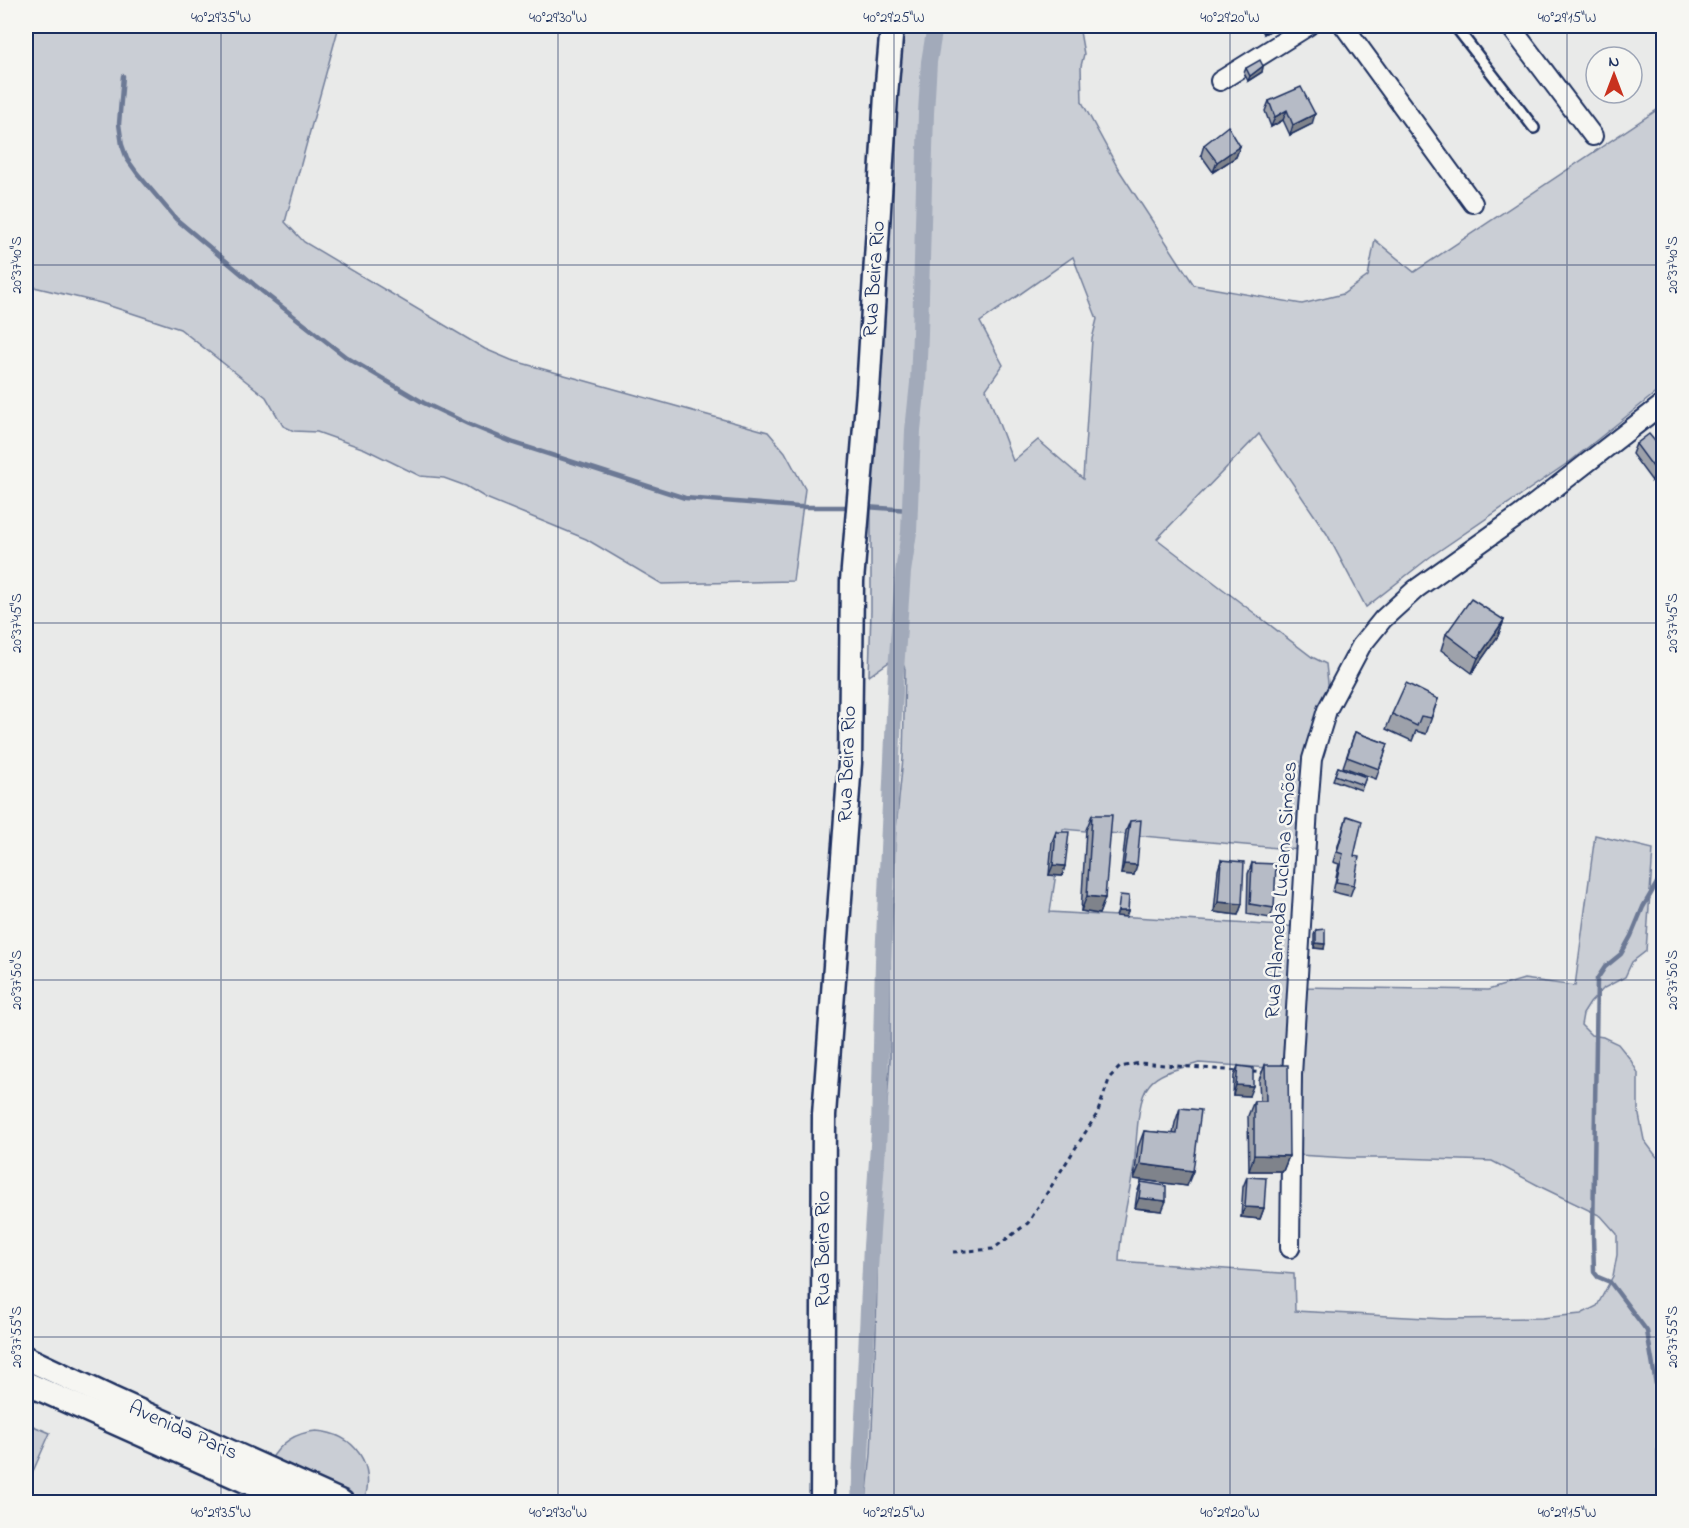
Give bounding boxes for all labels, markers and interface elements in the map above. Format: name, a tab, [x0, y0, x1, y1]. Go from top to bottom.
text: 40°29'35"W	[191, 7, 251, 29]
text: 40°29'30"W	[529, 7, 587, 29]
text: 40°29'25"W	[863, 7, 925, 29]
text: 40°29'20"W	[1200, 7, 1260, 29]
text: 40°29'15"W	[1538, 7, 1596, 29]
north arrow	[1584, 45, 1644, 105]
text: N	[1609, 50, 1620, 74]
street label: Rua Beira Rio	[856, 220, 894, 338]
text: 20°37'40"S	[6, 236, 28, 294]
text: 20°37'40"S	[1662, 236, 1684, 294]
text: 20°37'45"S	[6, 593, 28, 653]
text: 20°37'45"S	[1662, 593, 1684, 653]
street label: Rua Beira Rio	[831, 705, 865, 823]
street label: Rua Alameda Luciana Simões	[1258, 760, 1306, 1020]
text: 20°37'50"S	[6, 950, 28, 1010]
text: 20°37'50"S	[1662, 950, 1684, 1010]
street label: Rua Beira Rio	[809, 1190, 839, 1307]
text: 20°37'55"S	[6, 1306, 28, 1368]
text: 20°37'55"S	[1662, 1306, 1684, 1368]
street label: Avenida Paris	[124, 1394, 242, 1468]
text: 40°29'35"W	[191, 1502, 251, 1524]
text: 40°29'30"W	[529, 1502, 587, 1524]
text: 40°29'25"W	[863, 1502, 925, 1524]
text: 40°29'20"W	[1200, 1502, 1260, 1524]
text: 40°29'15"W	[1538, 1502, 1596, 1524]

